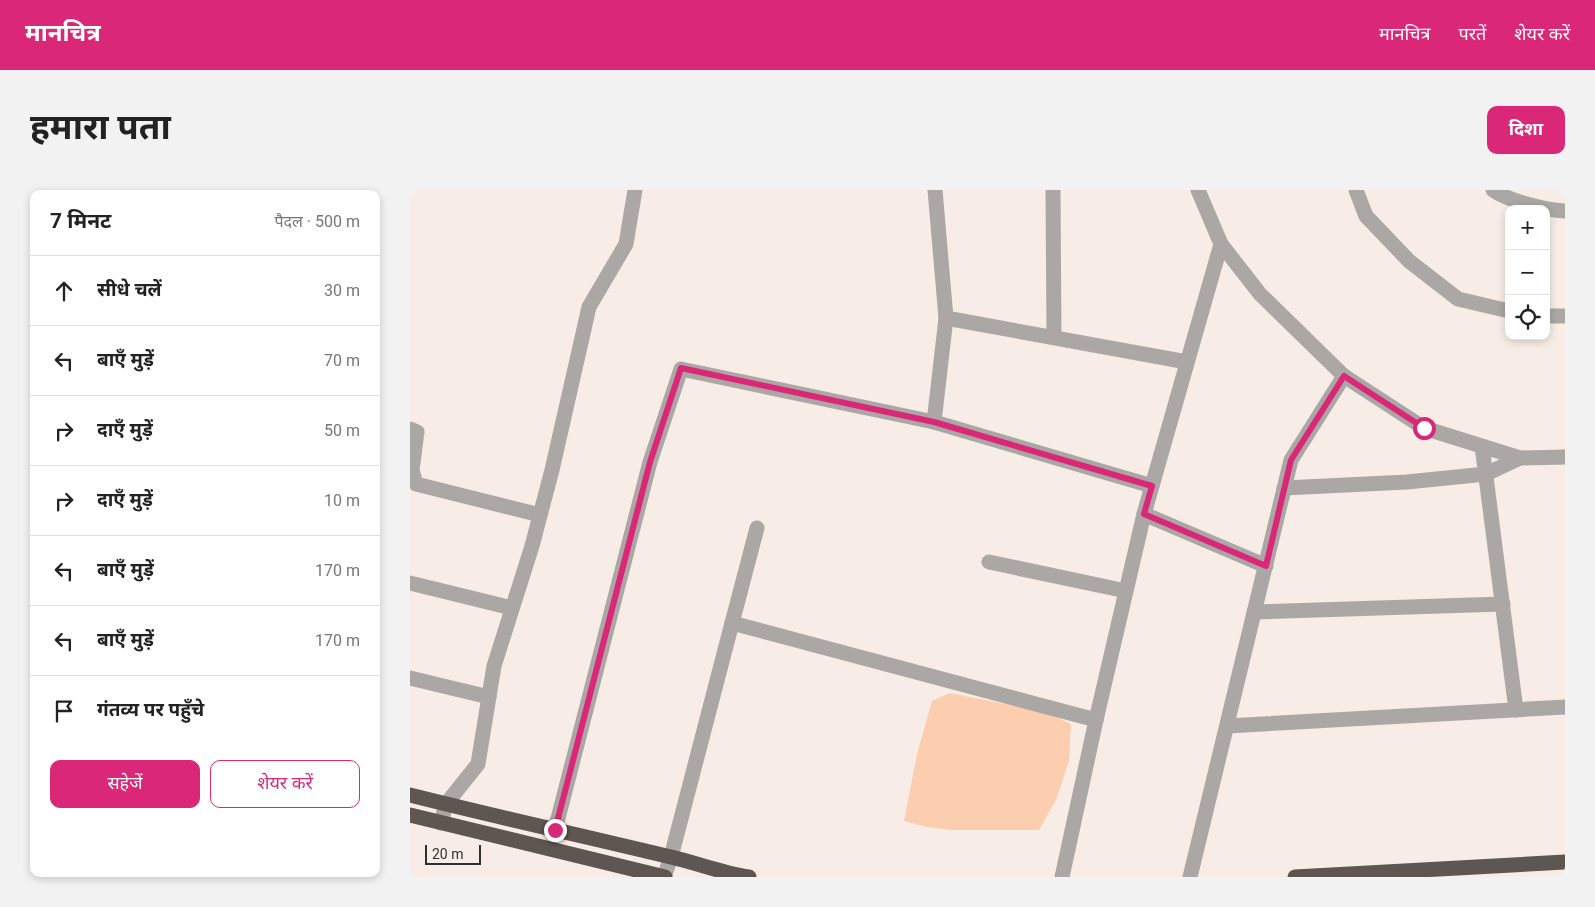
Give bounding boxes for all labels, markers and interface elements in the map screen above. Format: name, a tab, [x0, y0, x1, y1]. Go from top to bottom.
text: मानचित्र	[25, 19, 101, 47]
text: मानचित्र	[1379, 23, 1430, 44]
text: परतें	[1458, 23, 1486, 44]
text: शेयर करें	[1514, 23, 1570, 44]
button: दिशा	[1487, 106, 1565, 154]
text: हमारा पता	[30, 107, 171, 148]
map controls	[1505, 205, 1550, 340]
button: +	[1505, 205, 1550, 250]
text: 7 मिनट	[50, 209, 111, 233]
text: पैदल · 500 m	[274, 212, 360, 231]
button: −	[1505, 250, 1550, 295]
icon: ahead	[50, 277, 78, 305]
text: सीधे चलें	[97, 278, 162, 301]
text: 30 m	[324, 281, 360, 300]
button: locate	[1505, 295, 1550, 340]
icon: left	[50, 347, 78, 375]
text: बाएँ मुड़ें	[97, 348, 154, 371]
text: 70 m	[324, 351, 360, 370]
icon: right	[50, 417, 78, 445]
route start	[1413, 417, 1436, 440]
text: दाएँ मुड़ें	[97, 418, 153, 441]
text: 50 m	[324, 421, 360, 440]
icon: right	[50, 487, 78, 515]
text: दाएँ मुड़ें	[97, 488, 153, 511]
text: 10 m	[324, 491, 360, 510]
icon: left	[50, 557, 78, 585]
text: बाएँ मुड़ें	[97, 558, 154, 581]
text: 170 m	[315, 561, 360, 580]
icon: left	[50, 627, 78, 655]
text: बाएँ मुड़ें	[97, 628, 154, 651]
text: 170 m	[315, 631, 360, 650]
icon: arrive	[50, 697, 78, 725]
text: गंतव्य पर पहुँचे	[97, 698, 204, 721]
button: सहेजें	[50, 760, 200, 808]
button: शेयर करें	[210, 760, 360, 808]
route end	[544, 819, 567, 842]
scale bar	[425, 842, 481, 865]
text: 20 m	[432, 846, 464, 862]

